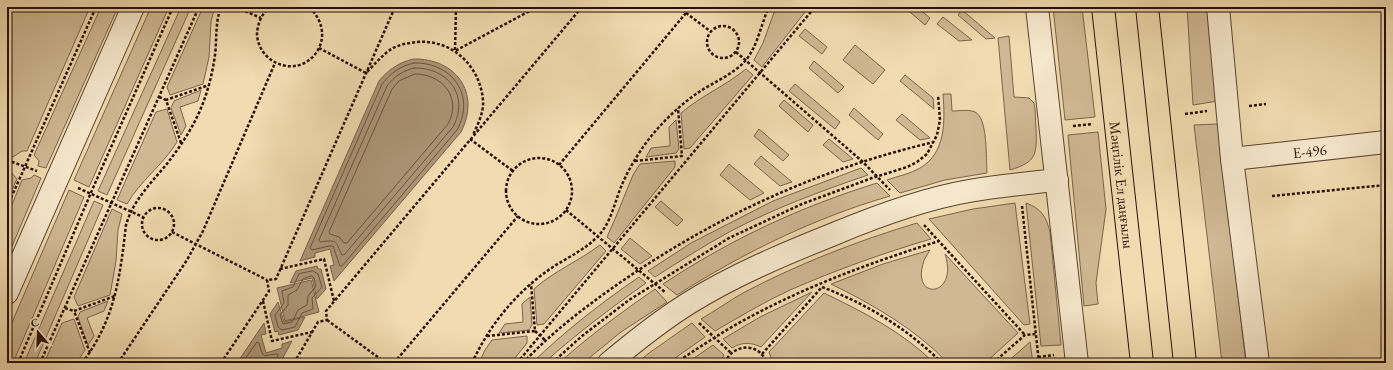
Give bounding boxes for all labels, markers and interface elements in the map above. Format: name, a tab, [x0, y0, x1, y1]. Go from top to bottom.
street label: Мәңгілік Ел даңғылы	[1106, 120, 1139, 249]
street label: E-496	[1291, 139, 1328, 162]
north arrow	[18, 312, 58, 352]
text: С	[29, 315, 41, 330]

